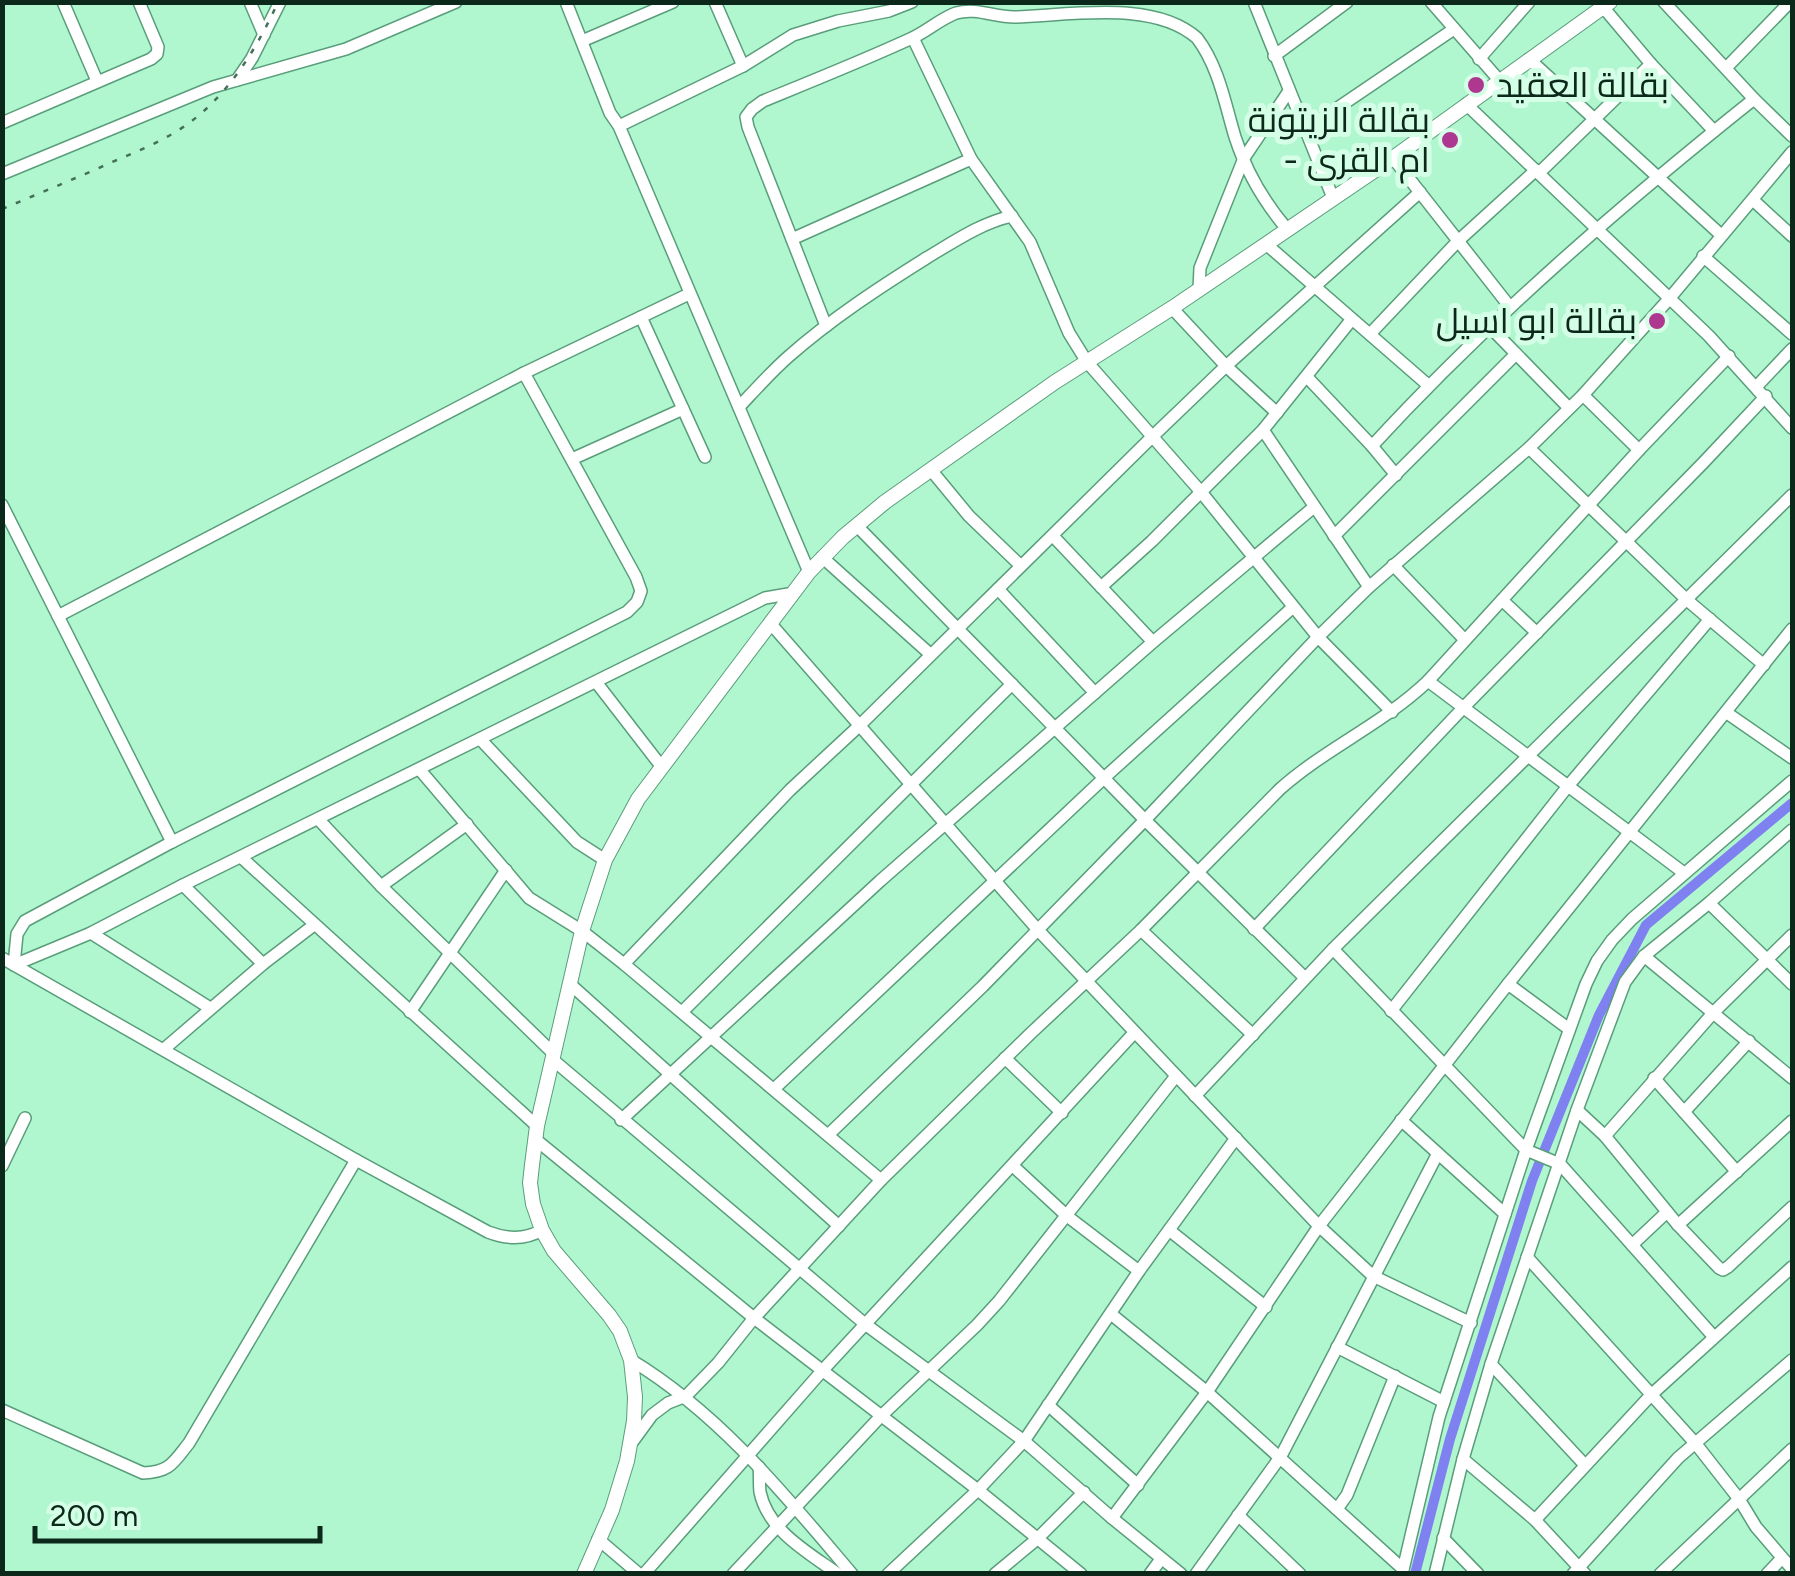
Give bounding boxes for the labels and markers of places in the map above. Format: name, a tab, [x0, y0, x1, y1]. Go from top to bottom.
place label: بقالة العقيد	[1496, 64, 1669, 106]
marker: بقالة العقيد	[1465, 74, 1487, 96]
place label: بقالة الزيتونة - ام القرى	[1248, 99, 1430, 184]
marker: بقالة الزيتونة - ام القرى	[1439, 129, 1461, 151]
place label: بقالة ابو اسيل	[1436, 300, 1637, 342]
marker: بقالة ابو اسيل	[1646, 310, 1668, 332]

